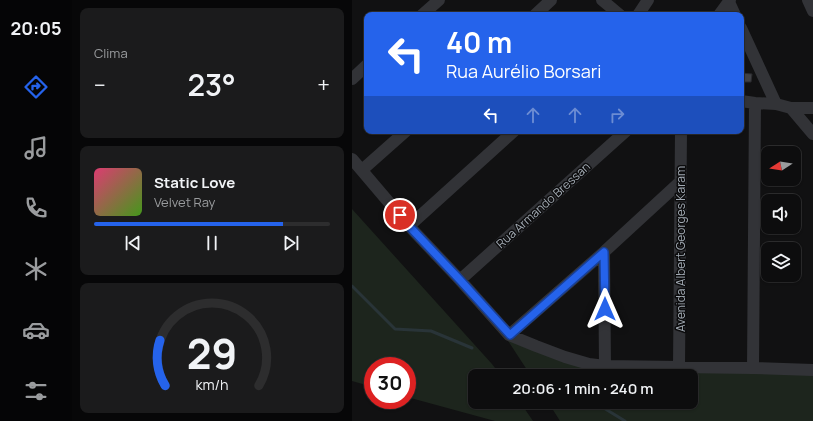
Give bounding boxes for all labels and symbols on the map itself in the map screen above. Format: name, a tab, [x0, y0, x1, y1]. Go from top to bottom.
north arrow	[761, 146, 801, 186]
street label: Rua Armando Bressan	[492, 158, 594, 252]
street label: Avenida Albert Georges Karam	[672, 166, 689, 332]
pin	[383, 198, 417, 232]
position arrow	[584, 288, 626, 330]
speed limit sign: 30	[364, 357, 416, 409]

